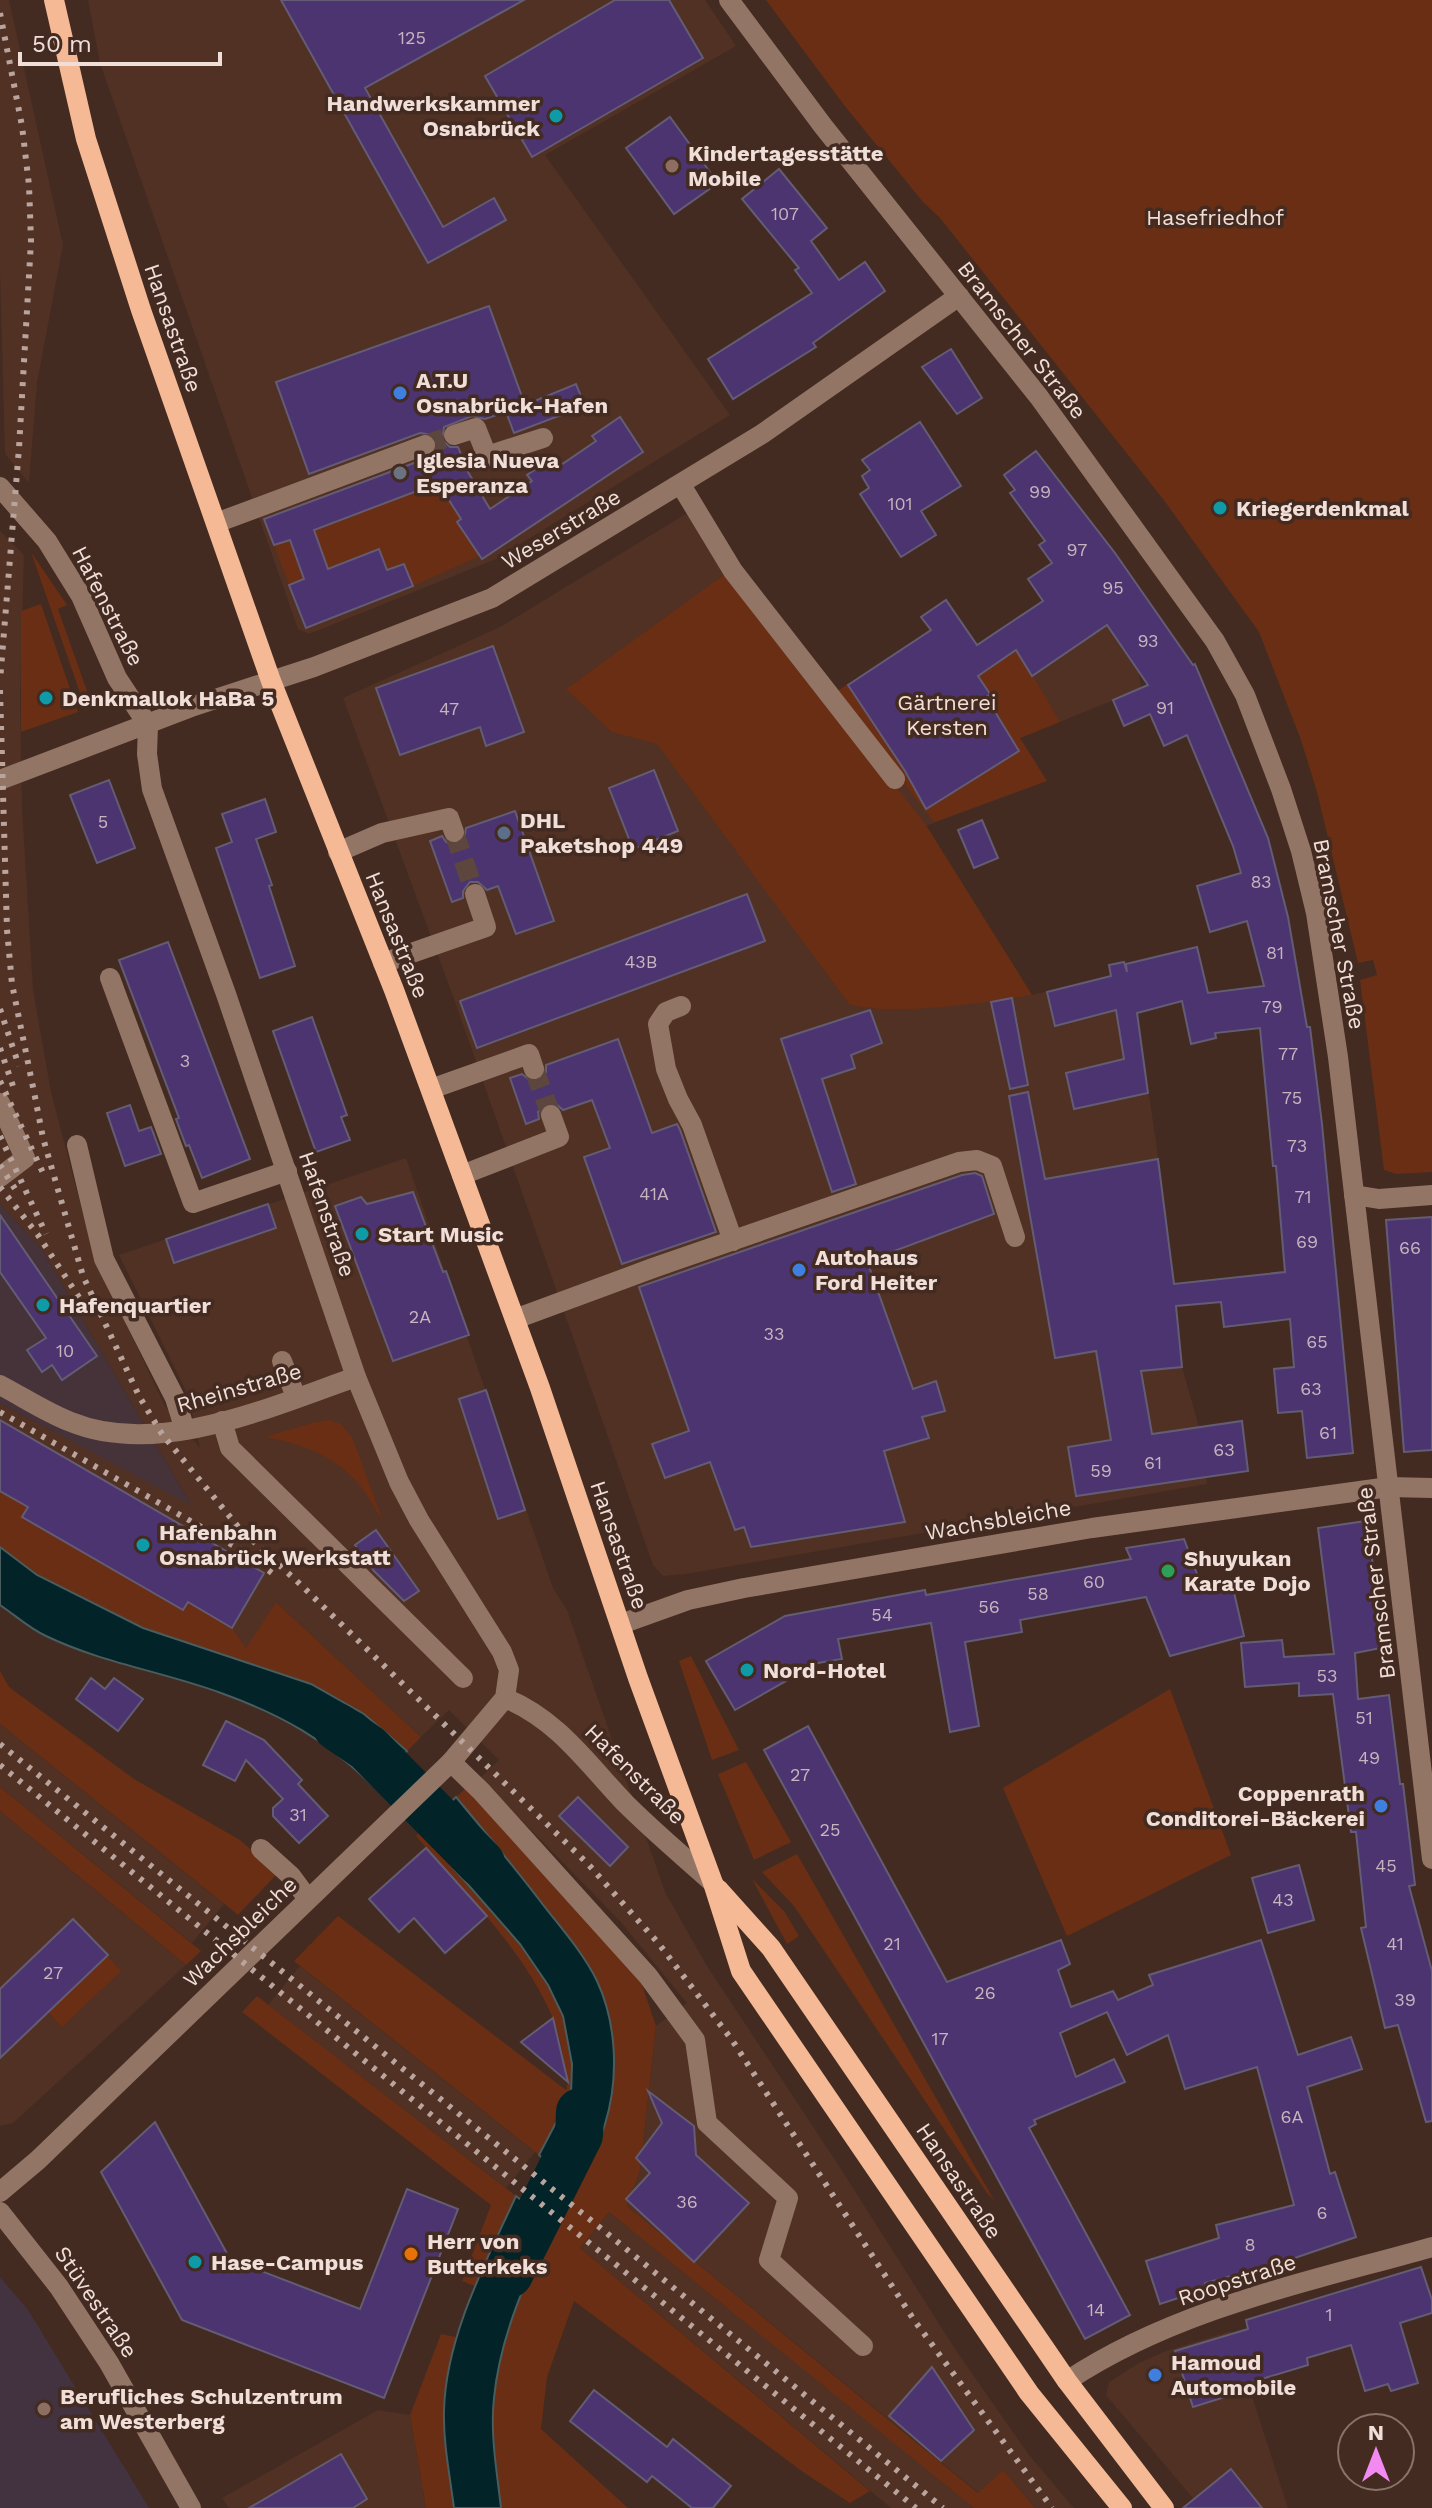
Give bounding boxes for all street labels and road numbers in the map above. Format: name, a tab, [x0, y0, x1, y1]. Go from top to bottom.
street label: Bramscher Straße	[953, 256, 1091, 424]
street label: Hansastraße	[139, 260, 207, 396]
street label: Weserstraße	[497, 484, 625, 574]
street label: Hafenstraße	[67, 542, 149, 670]
street label: Bramscher Straße	[1308, 837, 1370, 1031]
street label: Hansastraße	[360, 868, 434, 1002]
street label: Hafenstraße	[294, 1148, 360, 1280]
street label: Rheinstraße	[174, 1358, 304, 1418]
street label: Hansastraße	[585, 1477, 653, 1613]
street label: Bramscher Straße	[1352, 1486, 1400, 1680]
street label: Wachsbleiche	[923, 1495, 1073, 1545]
street label: Hafenstraße	[580, 1719, 690, 1829]
street label: Wachsbleiche	[178, 1872, 302, 1992]
street label: Hansastraße	[911, 2118, 1007, 2244]
street label: Stüvestraße	[50, 2241, 142, 2363]
street label: Roopstraße	[1175, 2249, 1299, 2311]

